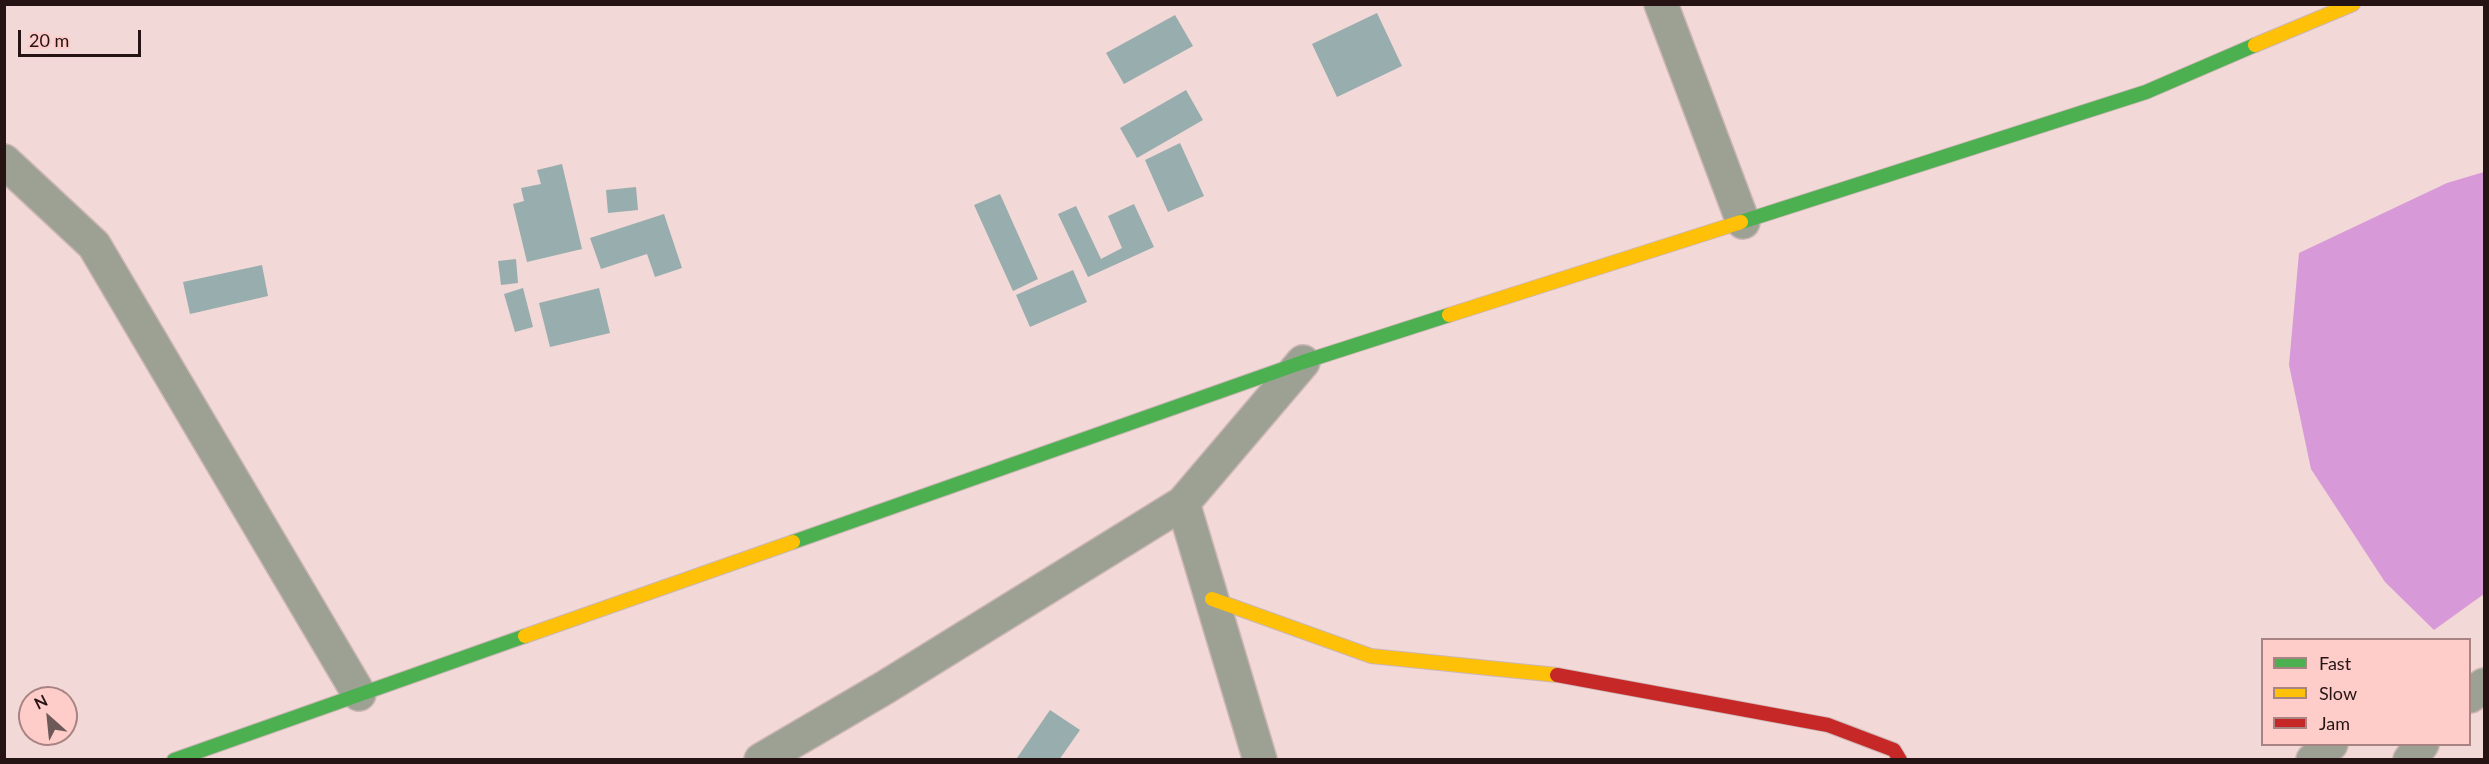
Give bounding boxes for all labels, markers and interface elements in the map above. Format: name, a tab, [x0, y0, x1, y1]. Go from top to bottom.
scale bar	[21, 18, 144, 56]
text: 20 m	[29, 29, 69, 51]
legend	[2261, 638, 2471, 746]
text: Fast	[2319, 652, 2351, 674]
text: Slow	[2319, 682, 2357, 704]
north arrow	[18, 686, 78, 746]
text: N	[31, 690, 50, 713]
text: Jam	[2319, 712, 2350, 734]

